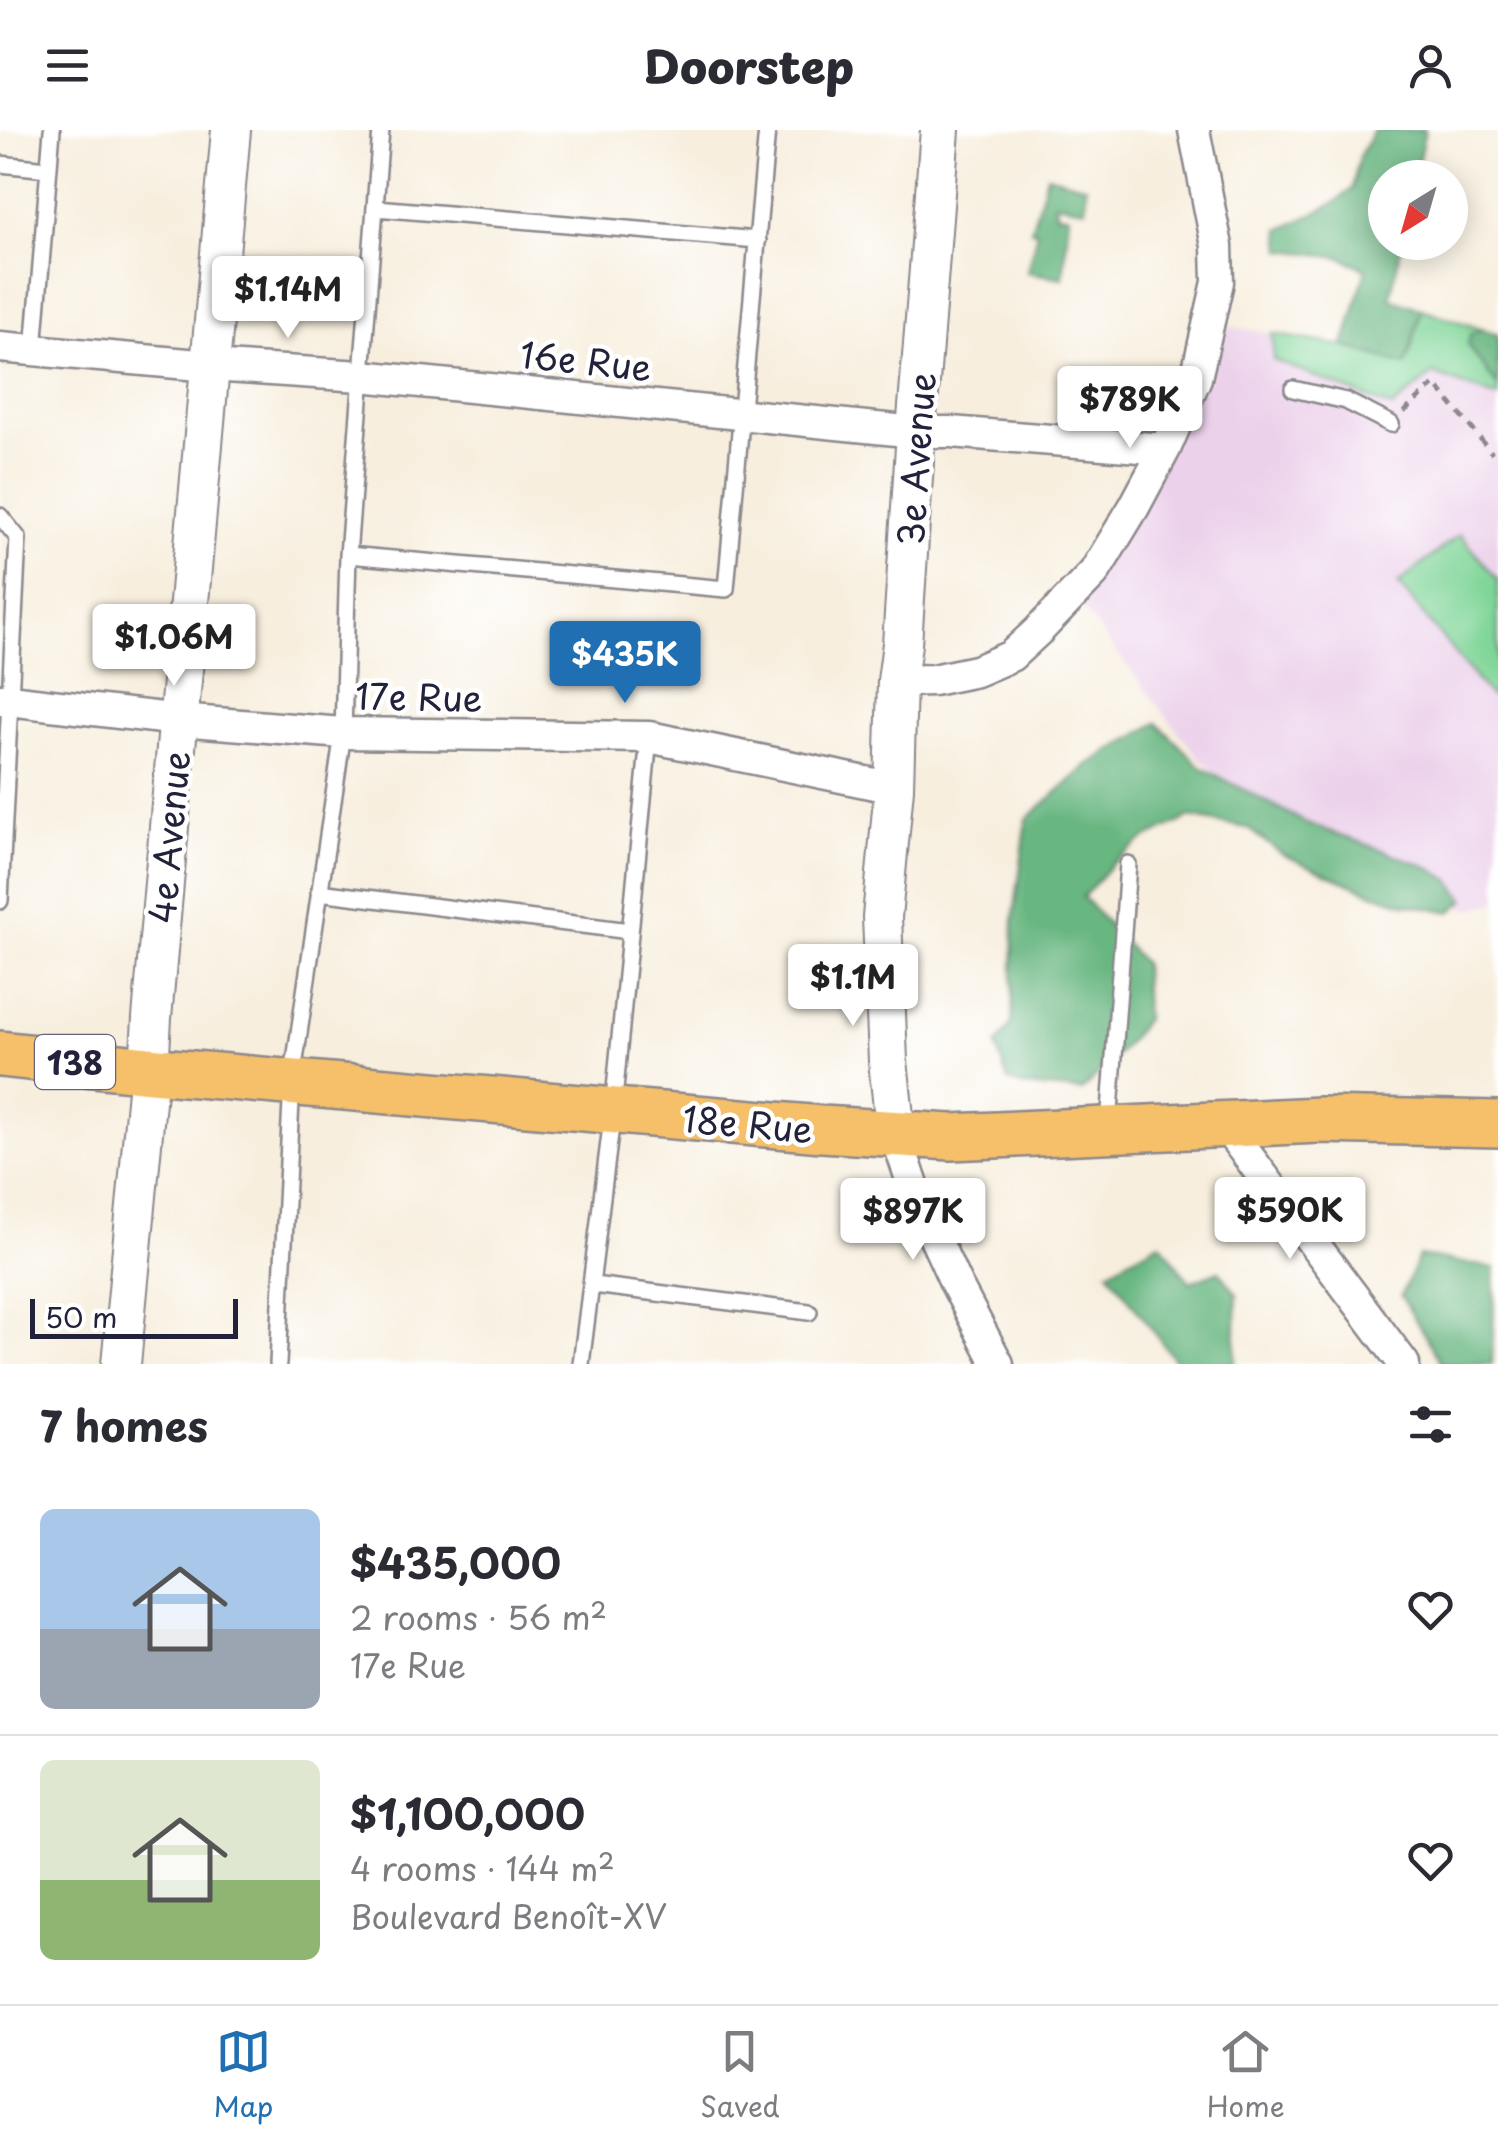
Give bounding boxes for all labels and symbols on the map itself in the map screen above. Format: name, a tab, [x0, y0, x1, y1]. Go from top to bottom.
north arrow	[1368, 160, 1468, 260]
pin: $1.14M	[207, 256, 369, 341]
street label: 16e Rue	[518, 327, 654, 393]
pin: $789K	[1060, 366, 1200, 451]
street label: 3e Avenue	[883, 371, 947, 547]
pin: $1.06M	[93, 604, 255, 689]
pin: $435K	[555, 621, 695, 706]
street label: 17e Rue	[355, 668, 483, 724]
street label: 4e Avenue	[134, 749, 202, 925]
pin: $1.1M	[783, 944, 923, 1029]
road number: 138	[35, 1035, 115, 1089]
street label: 18e Rue	[681, 1091, 815, 1155]
pin: $590K	[1220, 1177, 1360, 1262]
pin: $897K	[843, 1178, 983, 1263]
scale bar	[30, 1294, 238, 1338]

